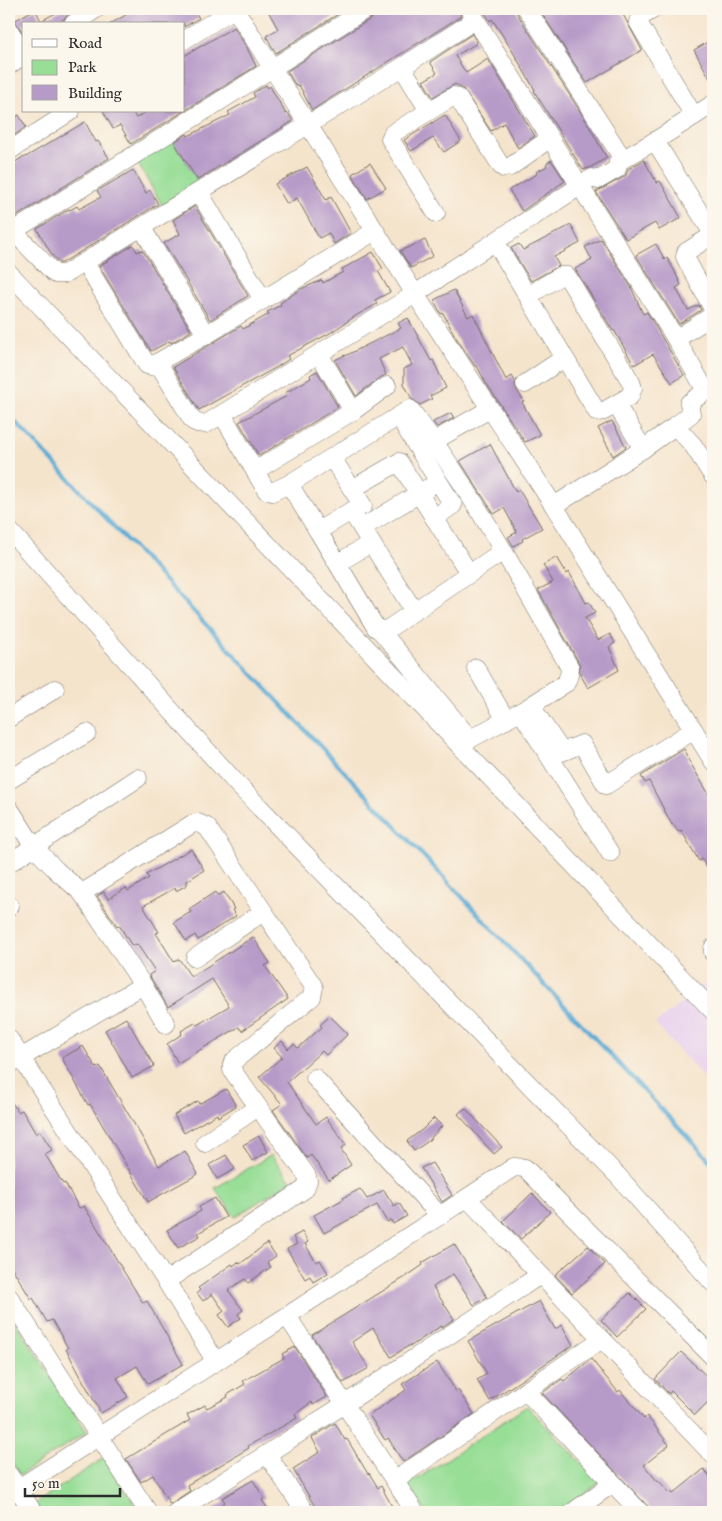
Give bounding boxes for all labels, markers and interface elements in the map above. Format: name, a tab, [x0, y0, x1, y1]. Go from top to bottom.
legend	[22, 22, 185, 112]
text: Road	[68, 34, 103, 53]
text: Park	[68, 58, 98, 77]
text: Building	[68, 84, 123, 103]
scale bar	[25, 1466, 120, 1498]
text: 50 m	[32, 1474, 60, 1493]

